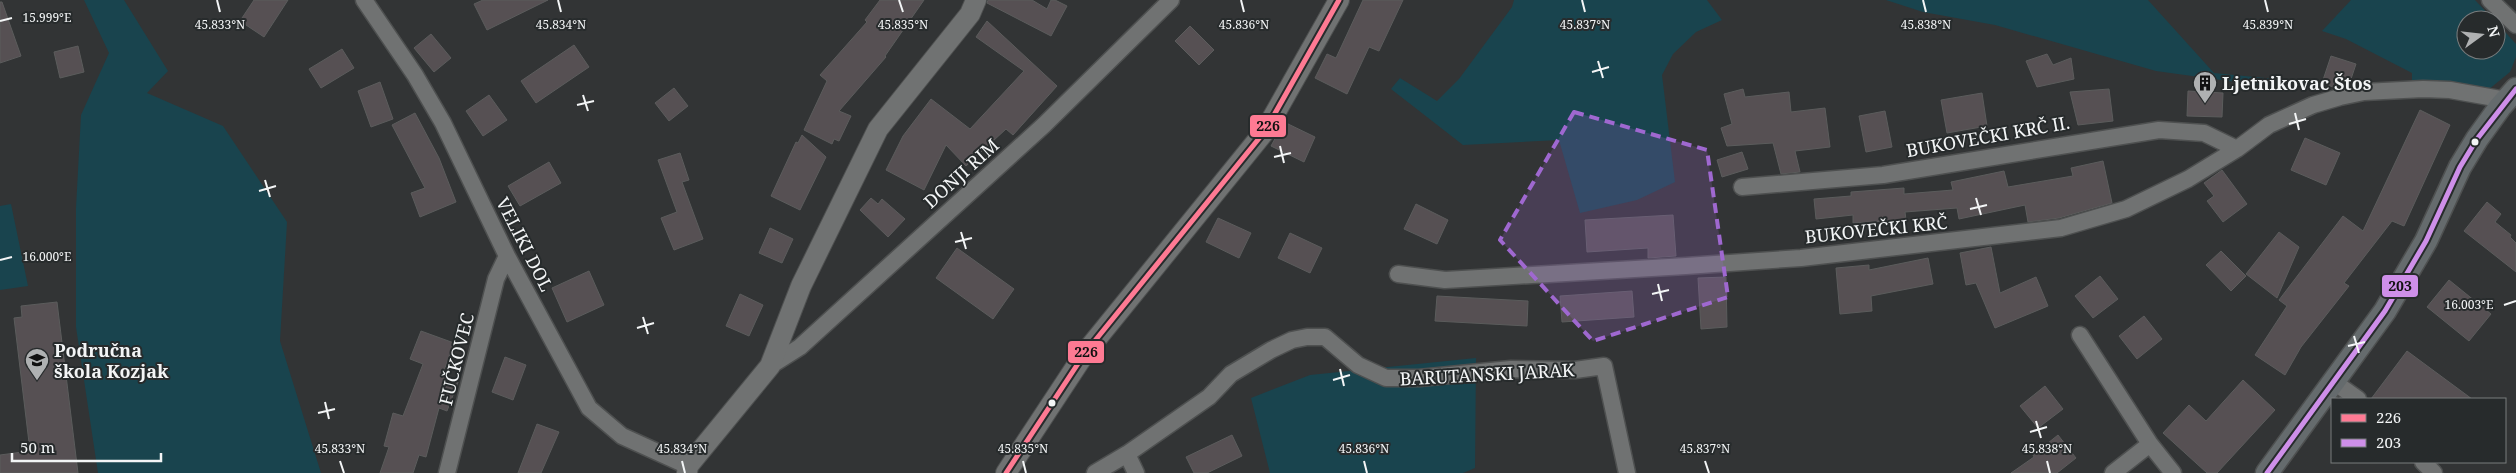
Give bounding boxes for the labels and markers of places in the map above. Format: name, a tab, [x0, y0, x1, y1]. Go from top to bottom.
building icon: Ljetnikovac Štos	[2192, 70, 2218, 104]
place label: Ljetnikovac Štos	[2222, 71, 2372, 95]
unlabelled marker	[2470, 137, 2480, 147]
place label: Područna škola Kozjak	[54, 338, 169, 383]
school or university icon: Područna škola Kozjak	[24, 347, 50, 381]
unlabelled marker	[1047, 398, 1057, 408]

